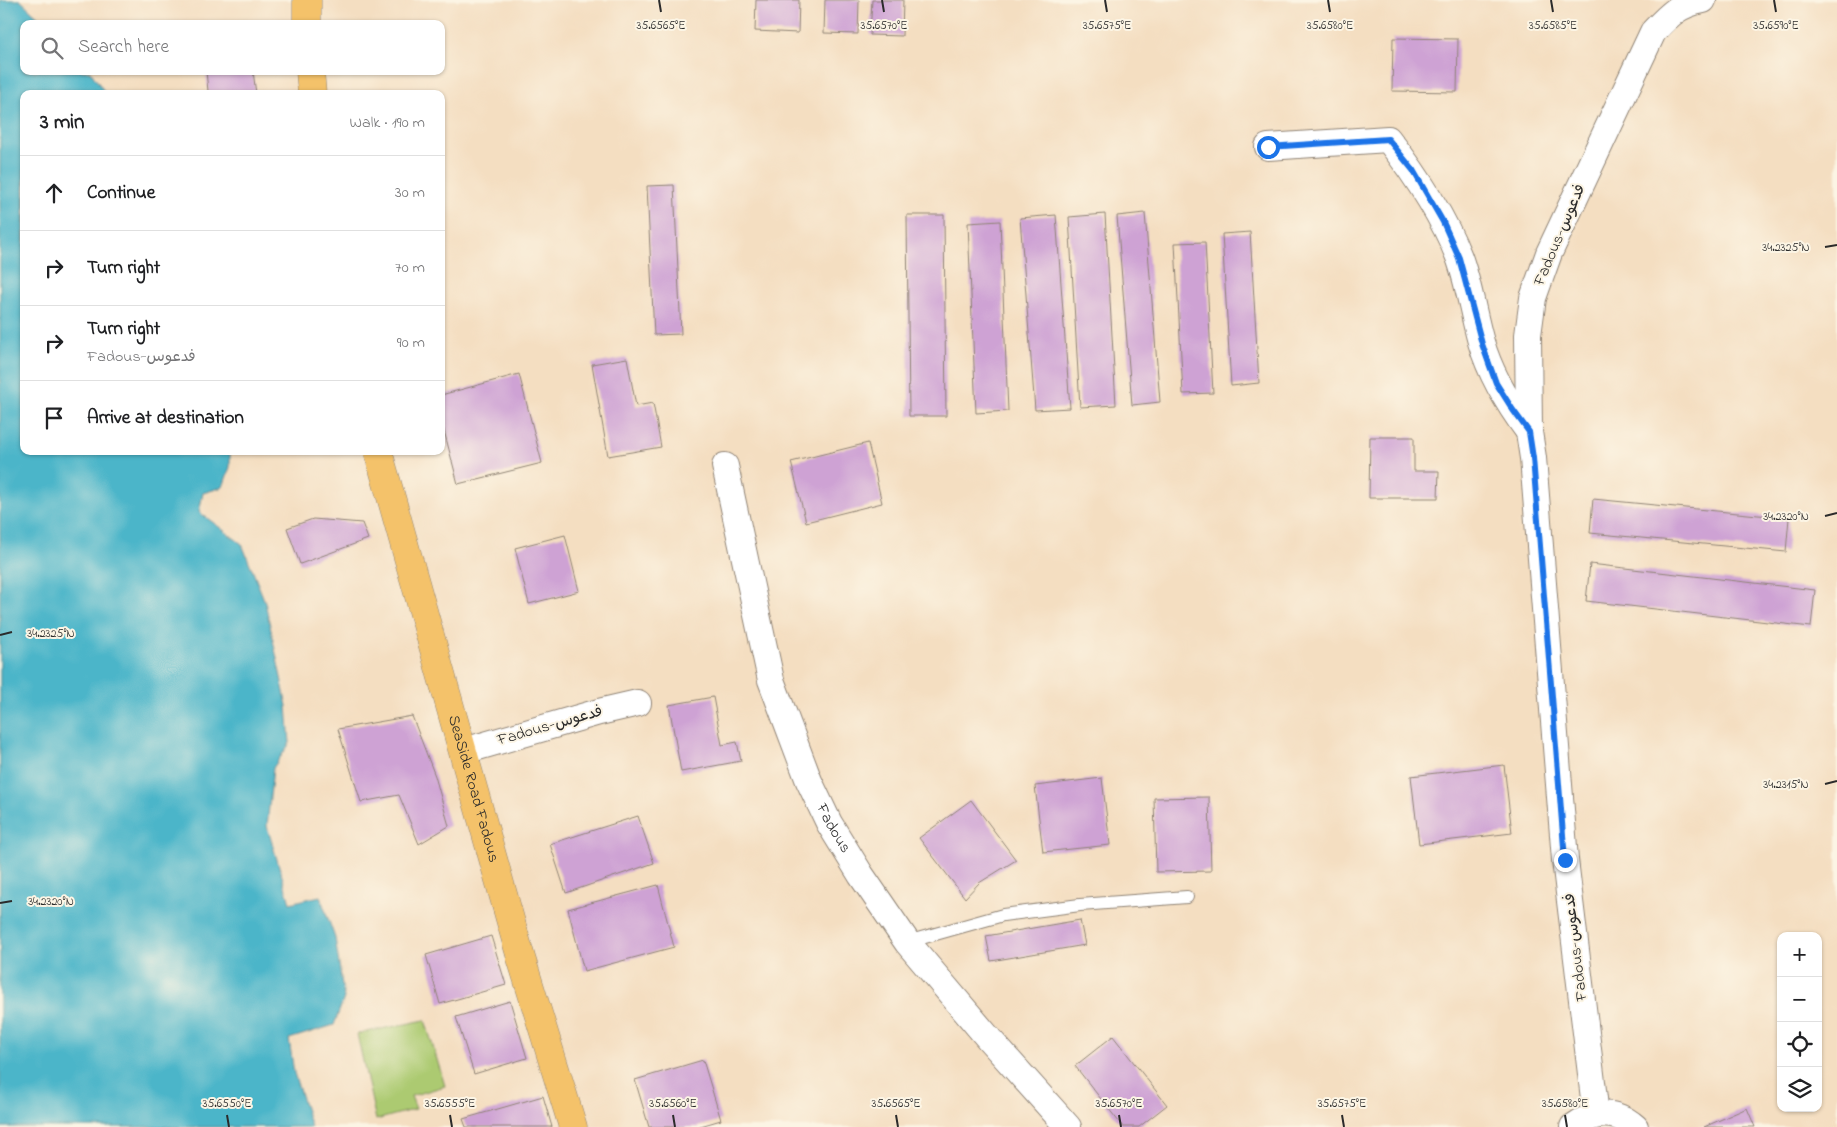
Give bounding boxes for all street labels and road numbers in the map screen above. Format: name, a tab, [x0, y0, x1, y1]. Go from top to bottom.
street label: Fadous-فدعوس	[1527, 180, 1592, 291]
street label: Fadous-فدعوس	[494, 700, 605, 753]
street label: SeaSide Road Fadous	[441, 712, 505, 865]
street label: Fadous	[809, 799, 857, 858]
street label: Fadous-فدعوس	[1557, 892, 1595, 1003]

